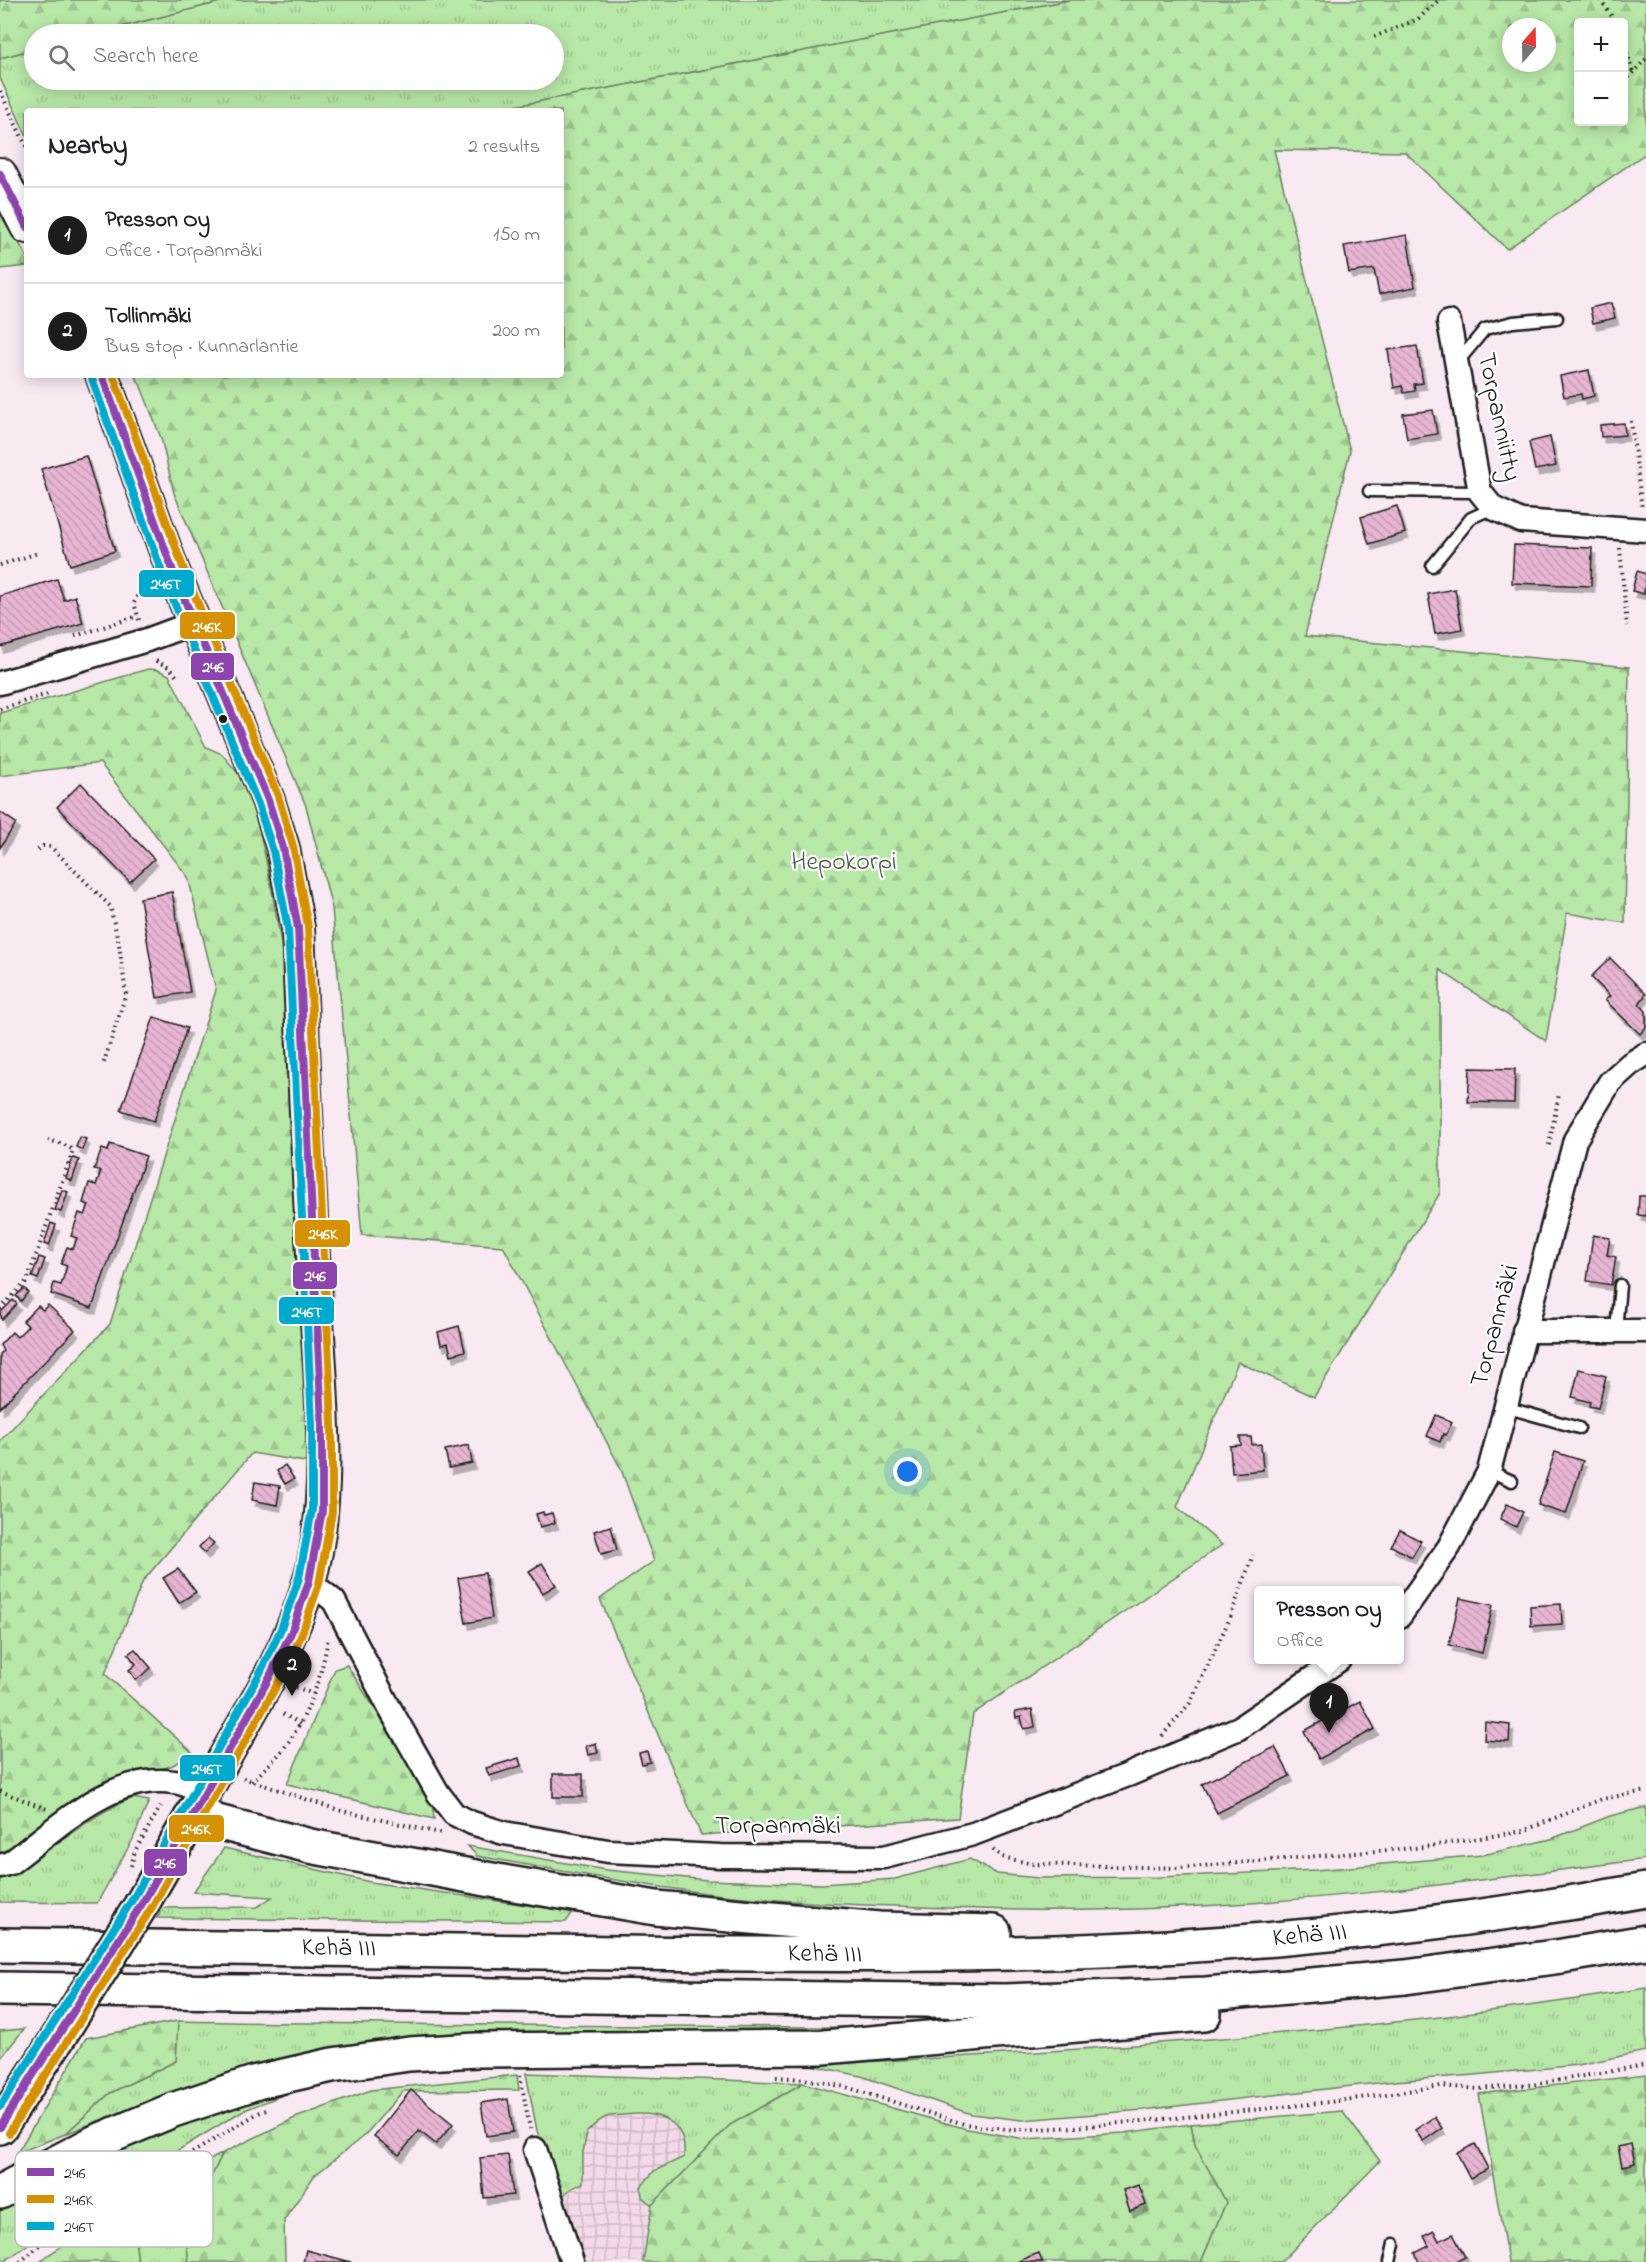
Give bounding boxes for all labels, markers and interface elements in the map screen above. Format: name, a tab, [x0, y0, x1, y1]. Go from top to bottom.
north arrow	[1502, 18, 1556, 72]
map controls	[1574, 18, 1628, 126]
button: +	[1574, 18, 1628, 72]
search box	[24, 24, 564, 90]
icon: search	[45, 41, 78, 74]
text: Search here	[93, 41, 198, 73]
button: −	[1574, 72, 1628, 126]
text: Nearby	[48, 128, 127, 166]
text: 2 results	[468, 133, 540, 162]
text: Presson Oy	[105, 205, 210, 237]
text: 1	[64, 221, 71, 250]
text: 150 m	[493, 221, 540, 250]
text: Office · Torpanmäki	[105, 237, 262, 266]
text: Tollinmäki	[105, 301, 192, 333]
text: 2	[63, 317, 72, 346]
text: 200 m	[492, 317, 540, 346]
text: Bus stop · Kunnarlantie	[105, 333, 299, 362]
street label: Torpanniitty	[1466, 349, 1530, 485]
line badge: 246T	[138, 569, 195, 598]
text: 246T	[150, 573, 182, 597]
line badge: 246K	[179, 611, 236, 640]
text: 246K	[191, 616, 223, 640]
line badge: 246	[190, 652, 235, 681]
text: 246	[201, 656, 225, 680]
unlabelled marker	[217, 713, 229, 725]
park label: Hepokorpi	[791, 844, 897, 882]
line badge: 246K	[294, 1219, 351, 1248]
text: 246K	[307, 1223, 339, 1247]
street label: Torpanmäki	[1461, 1260, 1531, 1392]
line badge: 246	[292, 1261, 338, 1290]
text: 246	[303, 1265, 327, 1289]
line badge: 246T	[278, 1296, 335, 1325]
text: 246T	[291, 1301, 323, 1325]
your location	[893, 1457, 922, 1486]
popup	[1254, 1586, 1404, 1664]
text: Presson Oy	[1277, 1595, 1381, 1627]
text: Office	[1277, 1627, 1323, 1656]
pin: 2	[272, 1646, 312, 1696]
pin: 1	[1310, 1684, 1348, 1733]
line badge: 246T	[179, 1754, 236, 1782]
text: 246T	[191, 1758, 223, 1782]
street label: Torpanmäki	[715, 1808, 841, 1846]
line badge: 246K	[168, 1814, 225, 1843]
text: 246K	[180, 1818, 212, 1842]
line badge: 246	[143, 1848, 188, 1877]
text: 246	[153, 1852, 177, 1876]
street label: Kehä III	[1271, 1914, 1349, 1958]
street label: Kehä III	[301, 1929, 377, 1969]
street label: Kehä III	[787, 1935, 863, 1975]
legend	[15, 2151, 213, 2247]
text: 246	[64, 2162, 86, 2186]
text: 246K	[64, 2189, 94, 2213]
text: 246T	[64, 2216, 95, 2240]

